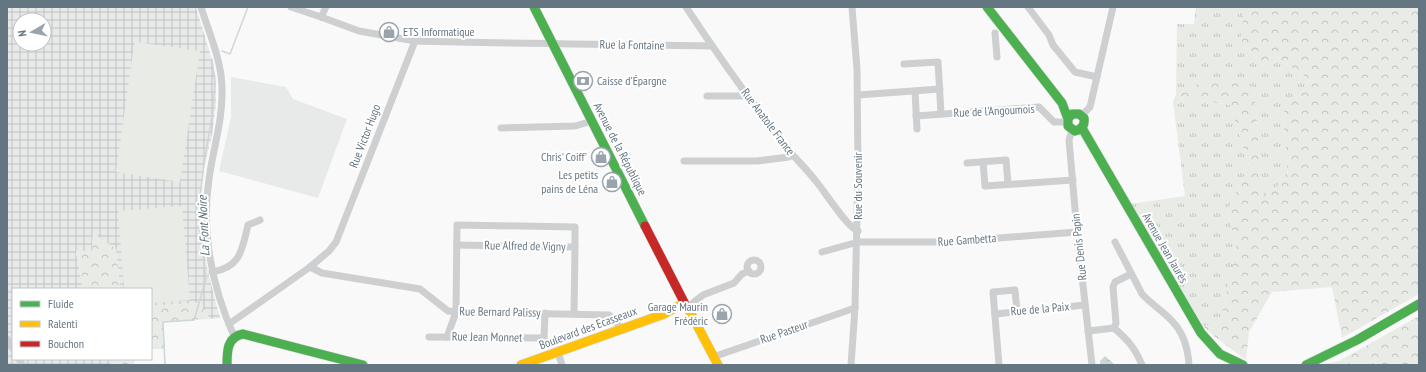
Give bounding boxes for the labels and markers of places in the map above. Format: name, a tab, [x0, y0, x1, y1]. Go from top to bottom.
shop icon: ETS Informatique	[378, 21, 400, 43]
place label: ETS Informatique	[403, 24, 475, 39]
bank icon: Caisse d'Épargne	[572, 70, 594, 92]
place label: Caisse d'Épargne	[597, 73, 667, 88]
shop icon: Chris' Coiff'	[590, 146, 612, 168]
place label: Chris' Coiff'	[541, 149, 587, 164]
place label: Les petits pains de Léna	[541, 167, 598, 196]
shop icon: Les petits pains de Léna	[601, 171, 623, 193]
place label: Garage Maurin Frédéric	[648, 299, 709, 328]
shop icon: Garage Maurin Frédéric	[711, 303, 733, 325]

